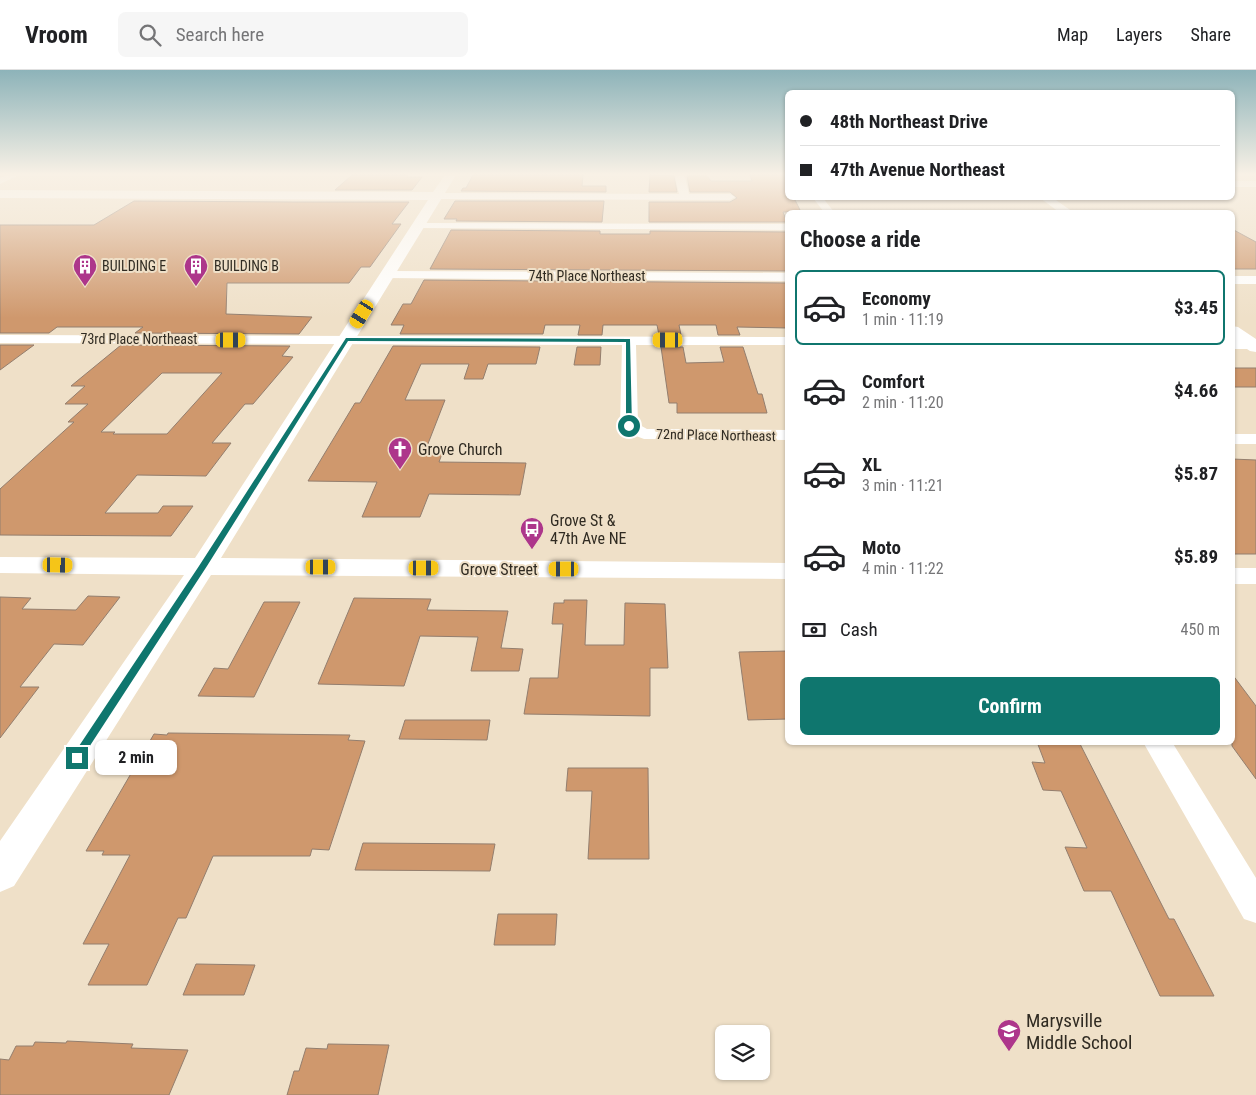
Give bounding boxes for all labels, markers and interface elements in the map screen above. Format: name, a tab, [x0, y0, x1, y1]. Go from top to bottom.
search box	[118, 12, 468, 57]
text: Vroom	[25, 21, 88, 49]
icon: search	[136, 21, 164, 49]
text: Search here	[176, 23, 264, 46]
text: Map	[1057, 24, 1088, 45]
text: Layers	[1116, 24, 1163, 45]
text: Share	[1191, 24, 1231, 45]
text: 48th Northeast Drive	[830, 110, 988, 133]
text: 47th Avenue Northeast	[830, 158, 1005, 181]
text: Choose a ride	[800, 227, 921, 252]
building icon: BUILDING E	[72, 253, 98, 287]
building icon: BUILDING B	[183, 253, 209, 287]
place label: BUILDING E	[102, 258, 166, 274]
place label: BUILDING B	[214, 258, 279, 274]
street label: 74th Place Northeast	[529, 268, 645, 284]
icon: car	[802, 285, 847, 330]
text: Economy	[862, 287, 931, 310]
text: $3.45	[1174, 296, 1218, 319]
car	[347, 297, 376, 331]
text: 1 min · 11:19	[862, 310, 944, 329]
street label: 73rd Place Northeast	[80, 331, 198, 347]
car	[216, 333, 246, 348]
car	[653, 333, 683, 348]
icon: car	[802, 368, 847, 413]
text: Comfort	[862, 370, 925, 393]
text: $4.66	[1174, 379, 1218, 402]
text: 2 min · 11:20	[862, 393, 944, 412]
route start	[618, 415, 640, 437]
street label: 72nd Place Northeast	[656, 426, 776, 444]
church icon: Grove Church	[387, 436, 413, 470]
place label: Grove Church	[418, 440, 502, 459]
icon: car	[802, 451, 847, 496]
text: XL	[862, 453, 882, 476]
text: $5.87	[1174, 462, 1218, 485]
text: 3 min · 11:21	[862, 476, 944, 495]
place label: Grove St & 47th Ave NE	[550, 511, 627, 548]
bus stop icon: Grove St & 47th Ave NE	[519, 516, 545, 550]
icon: car	[802, 534, 847, 579]
text: Moto	[862, 536, 901, 559]
text: $5.89	[1174, 545, 1218, 568]
car	[42, 557, 73, 573]
text: 4 min · 11:22	[862, 559, 944, 578]
car	[306, 560, 336, 575]
street label: Grove Street	[460, 560, 538, 579]
car	[409, 561, 439, 576]
car	[549, 562, 579, 577]
icon: cash	[800, 616, 828, 644]
text: Cash	[840, 618, 878, 641]
text: 450 m	[1181, 620, 1220, 639]
button: Confirm	[800, 677, 1220, 735]
callout: 2 min	[94, 740, 177, 776]
route end	[66, 747, 88, 769]
text: 2 min	[118, 748, 154, 767]
place label: Marysville Middle School	[1026, 1009, 1132, 1054]
school or university icon: Marysville Middle School	[996, 1018, 1022, 1052]
map controls	[715, 1025, 770, 1080]
button: layers	[715, 1025, 770, 1080]

